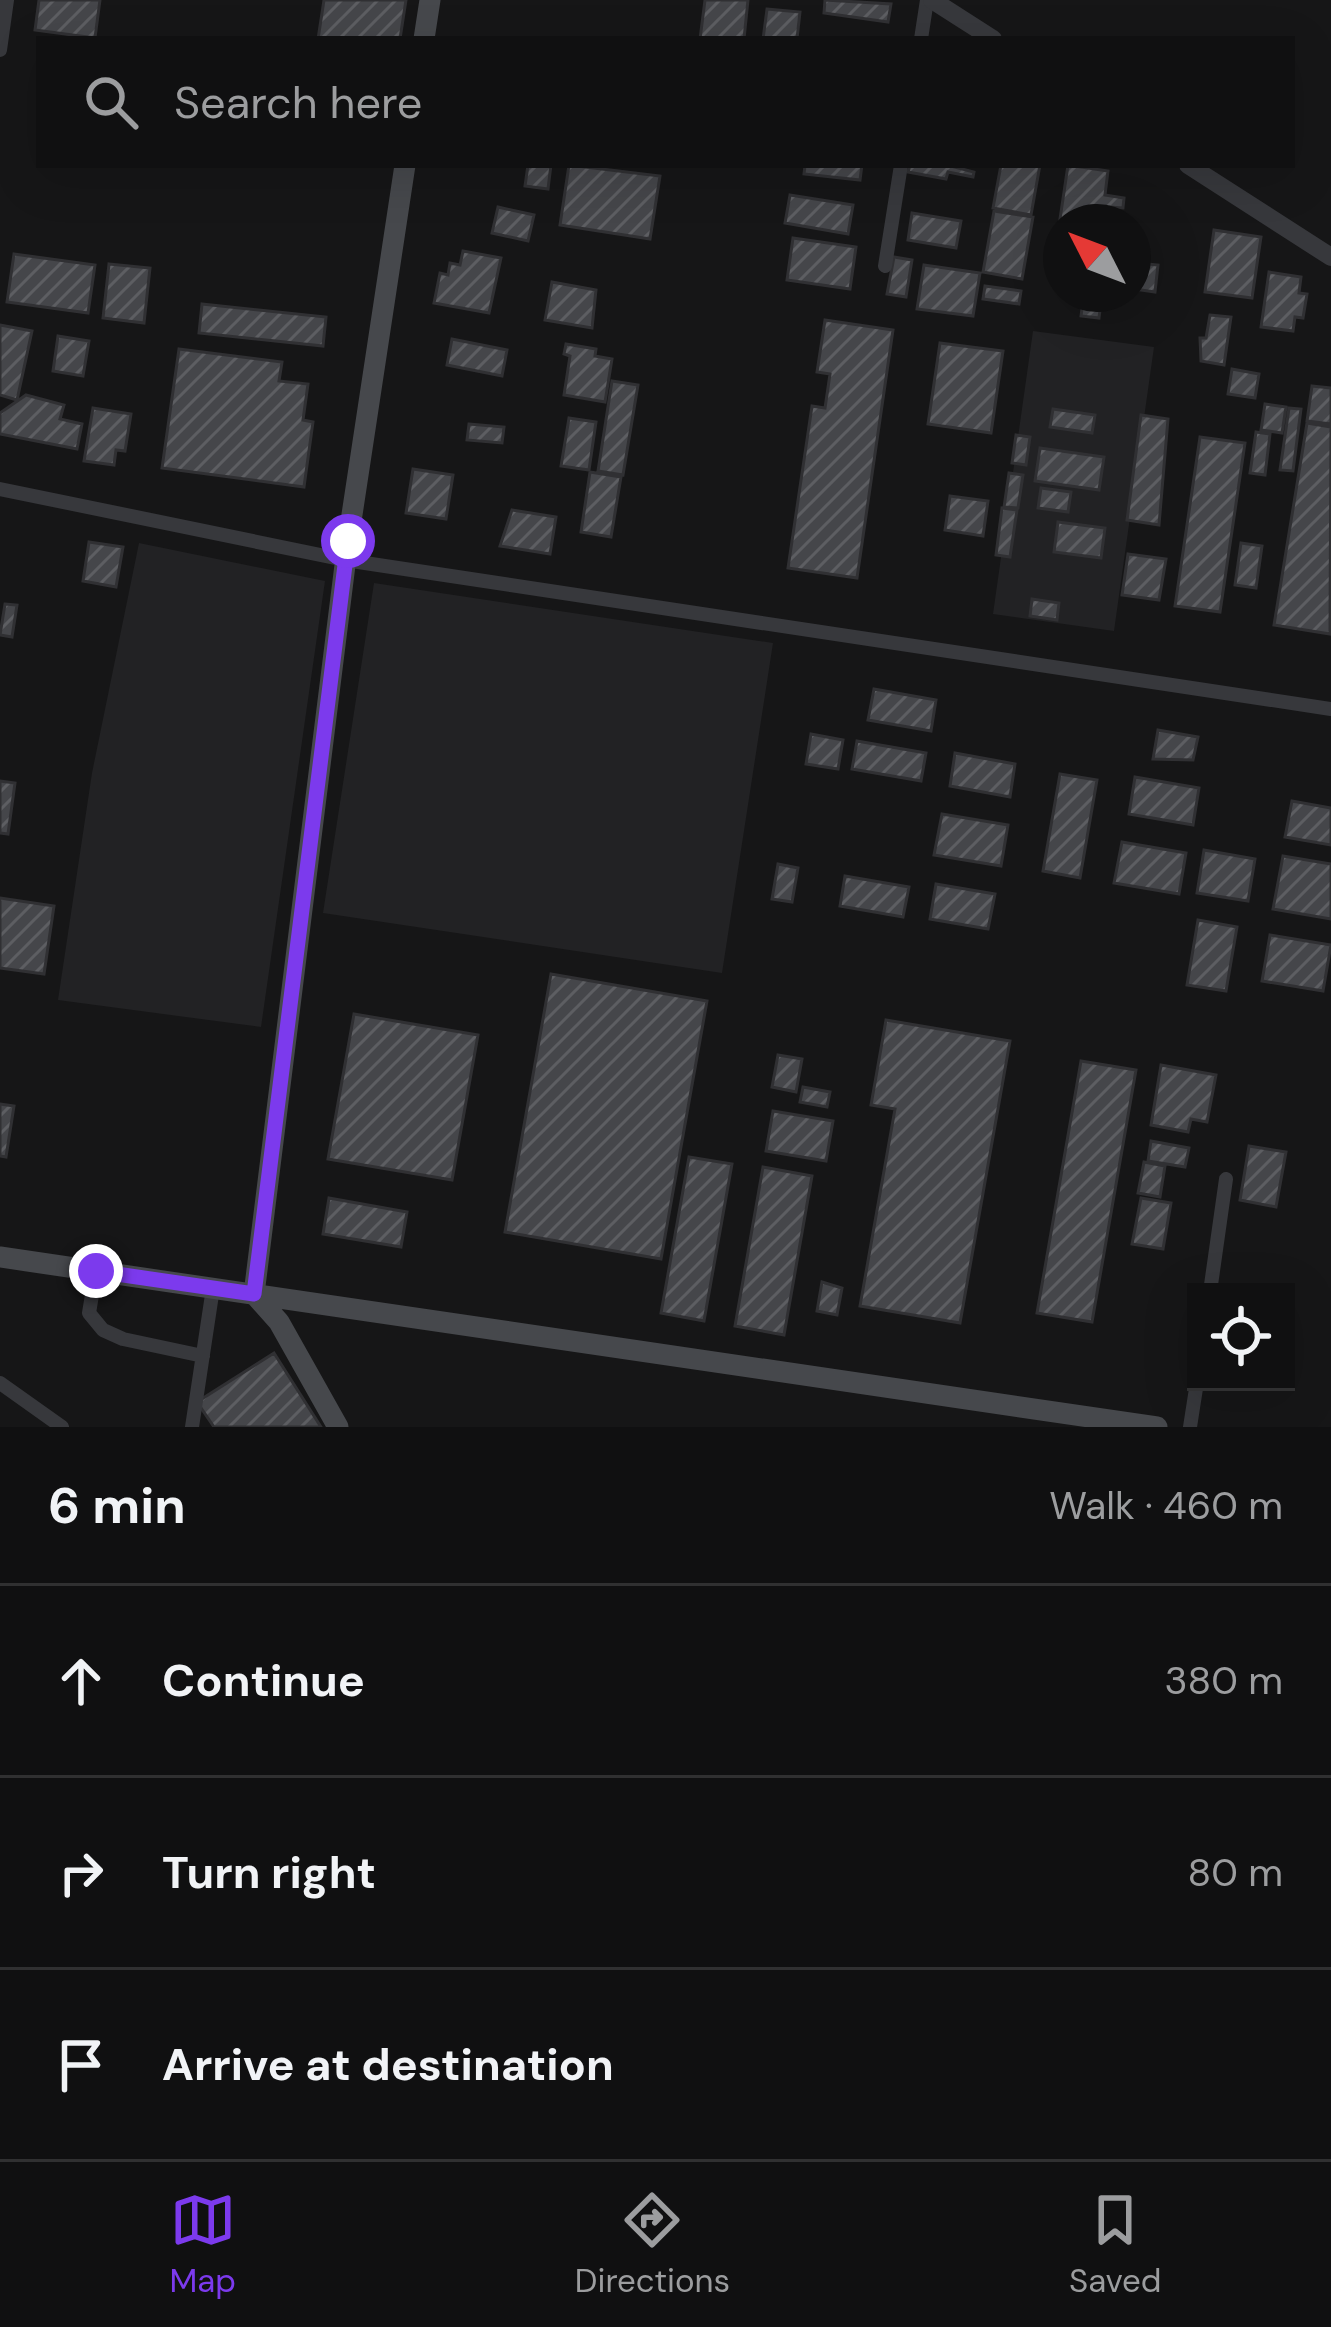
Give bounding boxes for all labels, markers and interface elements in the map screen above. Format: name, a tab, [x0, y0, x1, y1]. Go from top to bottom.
search box	[36, 36, 1295, 168]
icon: search	[78, 69, 144, 135]
text: Search here	[174, 73, 422, 132]
north arrow	[1043, 204, 1151, 312]
route start	[321, 514, 375, 568]
route end	[69, 1244, 123, 1298]
map controls	[1187, 1283, 1295, 1391]
button: locate	[1187, 1283, 1295, 1391]
text: 6 min	[48, 1472, 186, 1539]
text: Walk · 460 m	[1049, 1480, 1283, 1531]
icon: ahead	[48, 1648, 114, 1714]
text: Continue	[162, 1651, 365, 1710]
text: 380 m	[1164, 1655, 1283, 1706]
icon: right	[48, 1840, 114, 1906]
text: Turn right	[162, 1843, 376, 1902]
text: 80 m	[1187, 1847, 1283, 1898]
icon: arrive	[48, 2032, 114, 2098]
text: Arrive at destination	[162, 2035, 614, 2094]
tab: Map	[169, 2187, 236, 2302]
tab: Directions	[575, 2187, 730, 2302]
tab: Saved	[1069, 2187, 1162, 2302]

